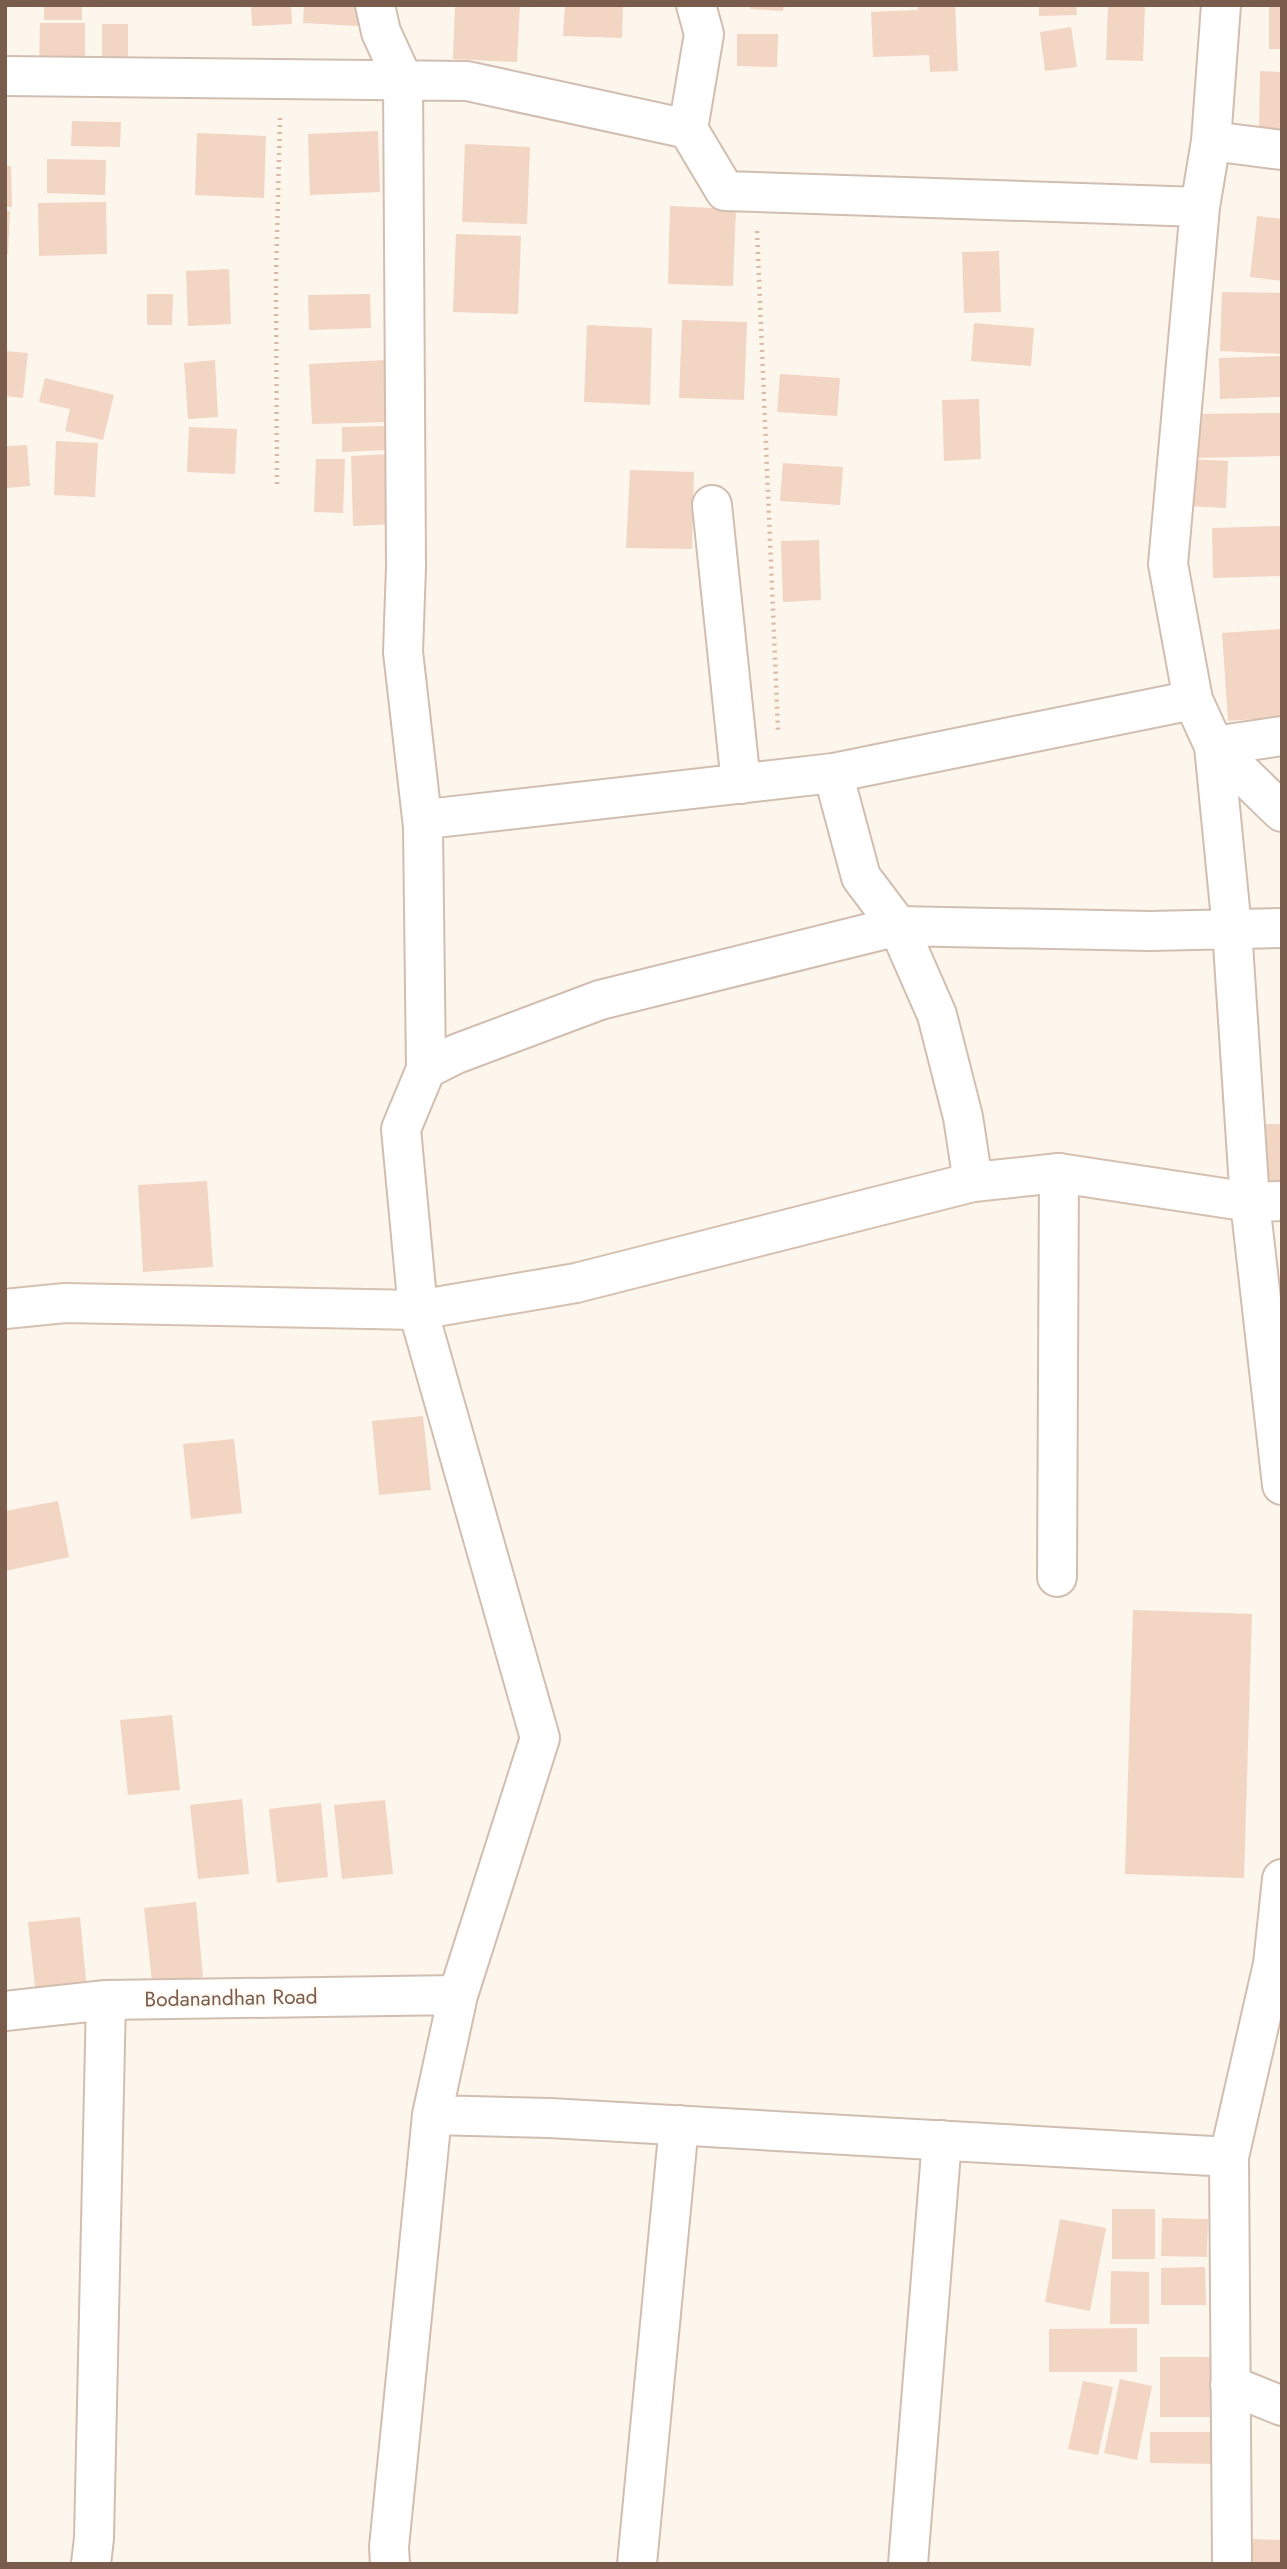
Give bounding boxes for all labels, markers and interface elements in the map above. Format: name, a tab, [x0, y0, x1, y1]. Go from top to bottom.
street label: Bodanandhan Road	[144, 1981, 318, 2015]

